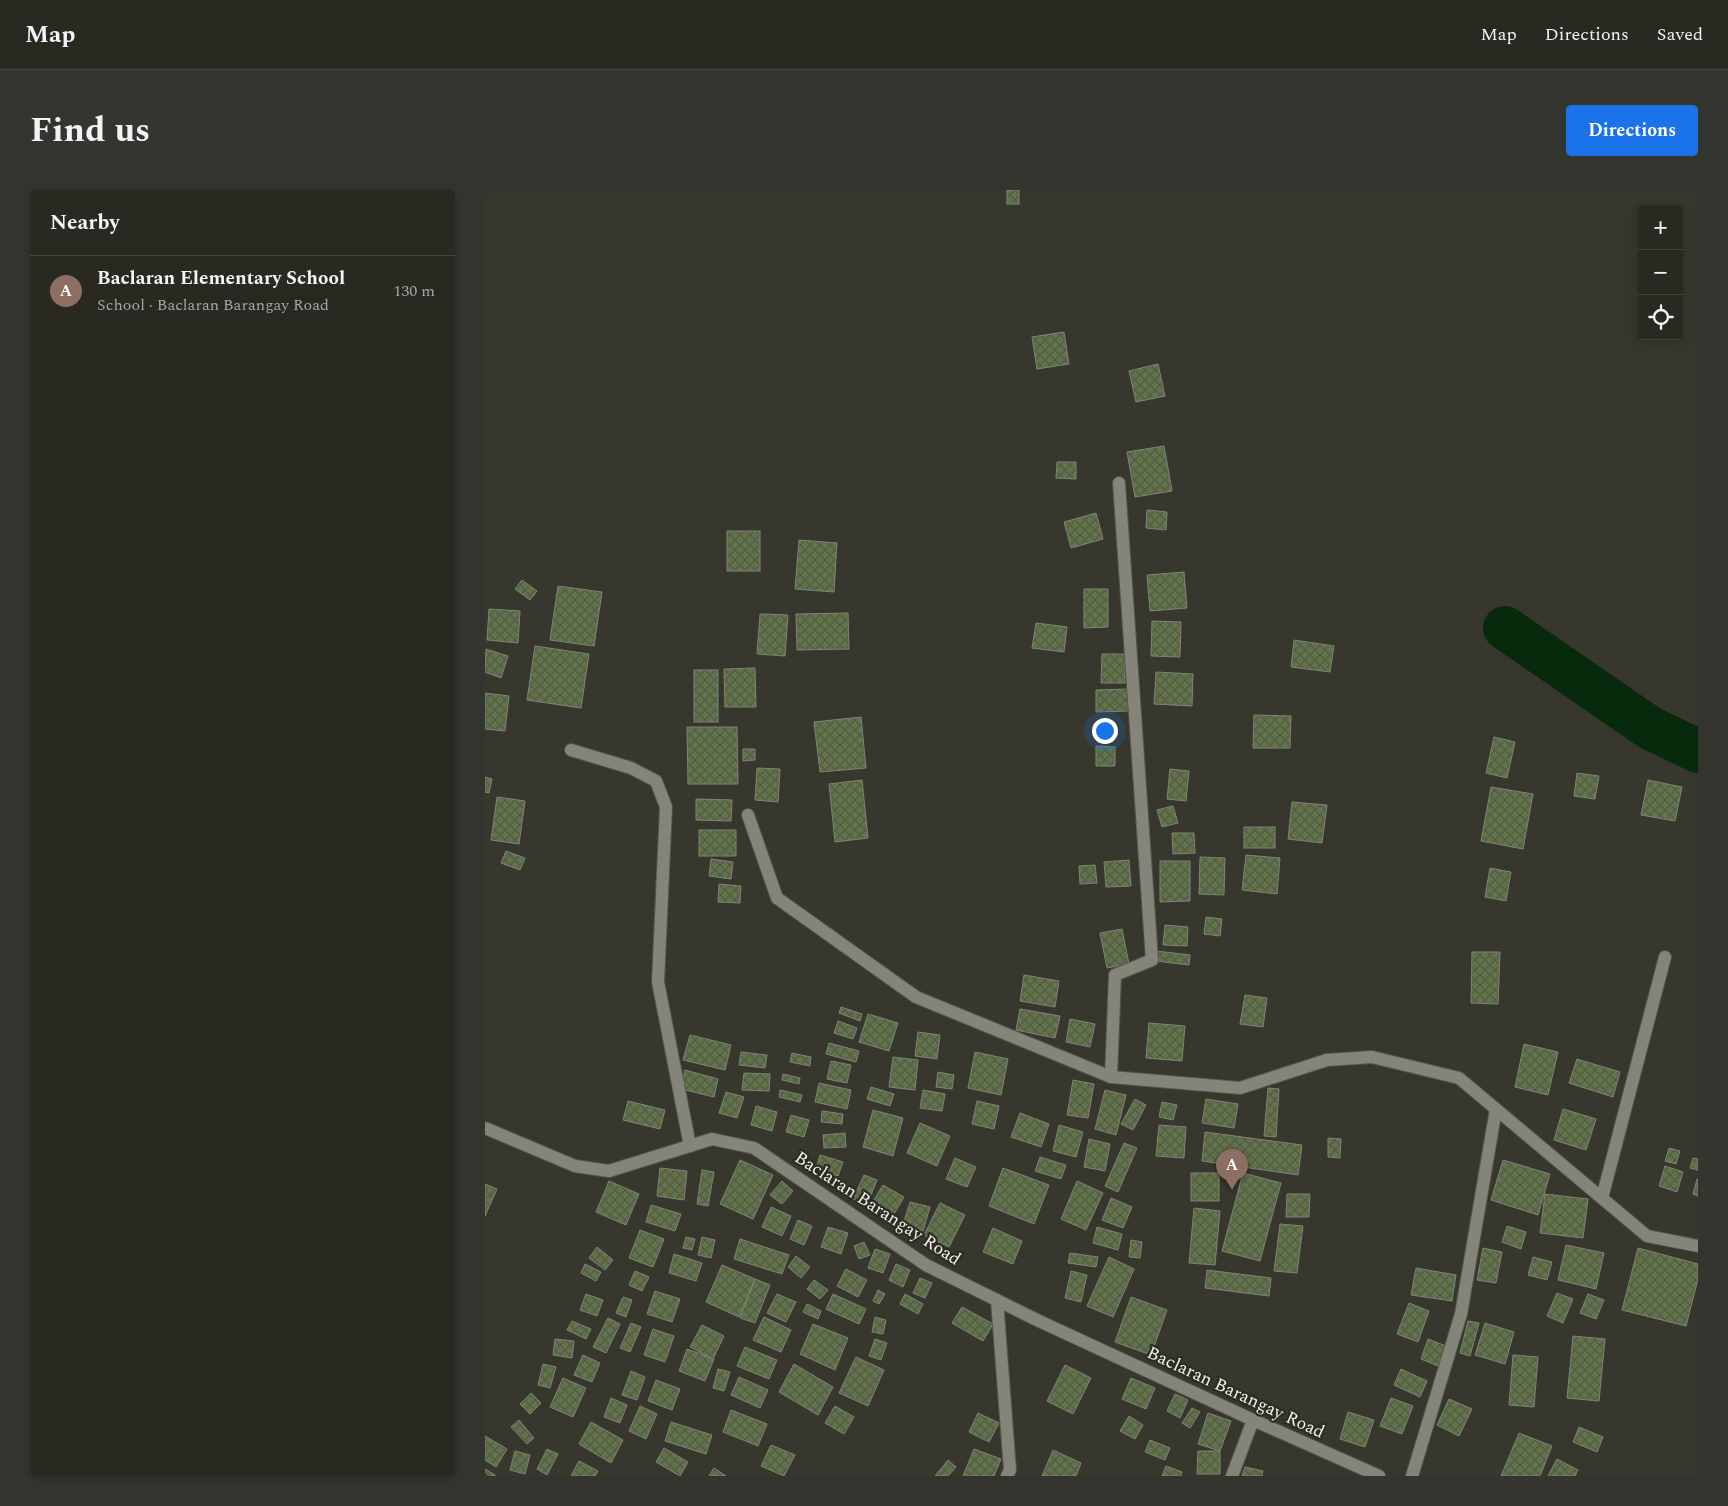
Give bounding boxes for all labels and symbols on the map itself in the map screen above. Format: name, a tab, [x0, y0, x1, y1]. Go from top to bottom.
your location	[1092, 718, 1118, 744]
street label: Baclaran Barangay Road	[789, 1144, 966, 1272]
pin: A	[1216, 1149, 1248, 1190]
street label: Baclaran Barangay Road	[1142, 1339, 1329, 1446]

